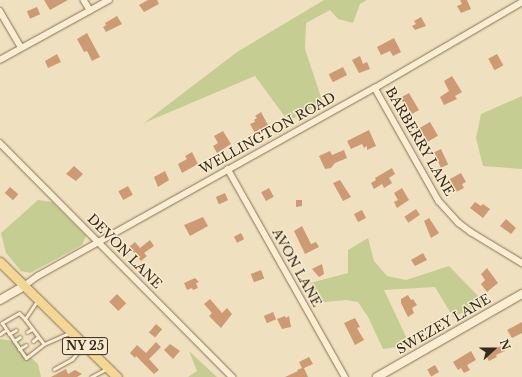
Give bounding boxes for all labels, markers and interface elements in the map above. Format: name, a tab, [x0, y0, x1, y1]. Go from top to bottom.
street label: BARBERRY LANE	[381, 85, 457, 199]
street label: WELLINGTON ROAD	[197, 90, 339, 178]
street label: DEVON LANE	[84, 212, 164, 292]
street label: AVON LANE	[268, 226, 324, 310]
street label: SWEZEY LANE	[394, 292, 494, 358]
north arrow	[474, 329, 514, 369]
road number: NY 25	[61, 336, 109, 356]
text: N	[497, 337, 514, 352]

